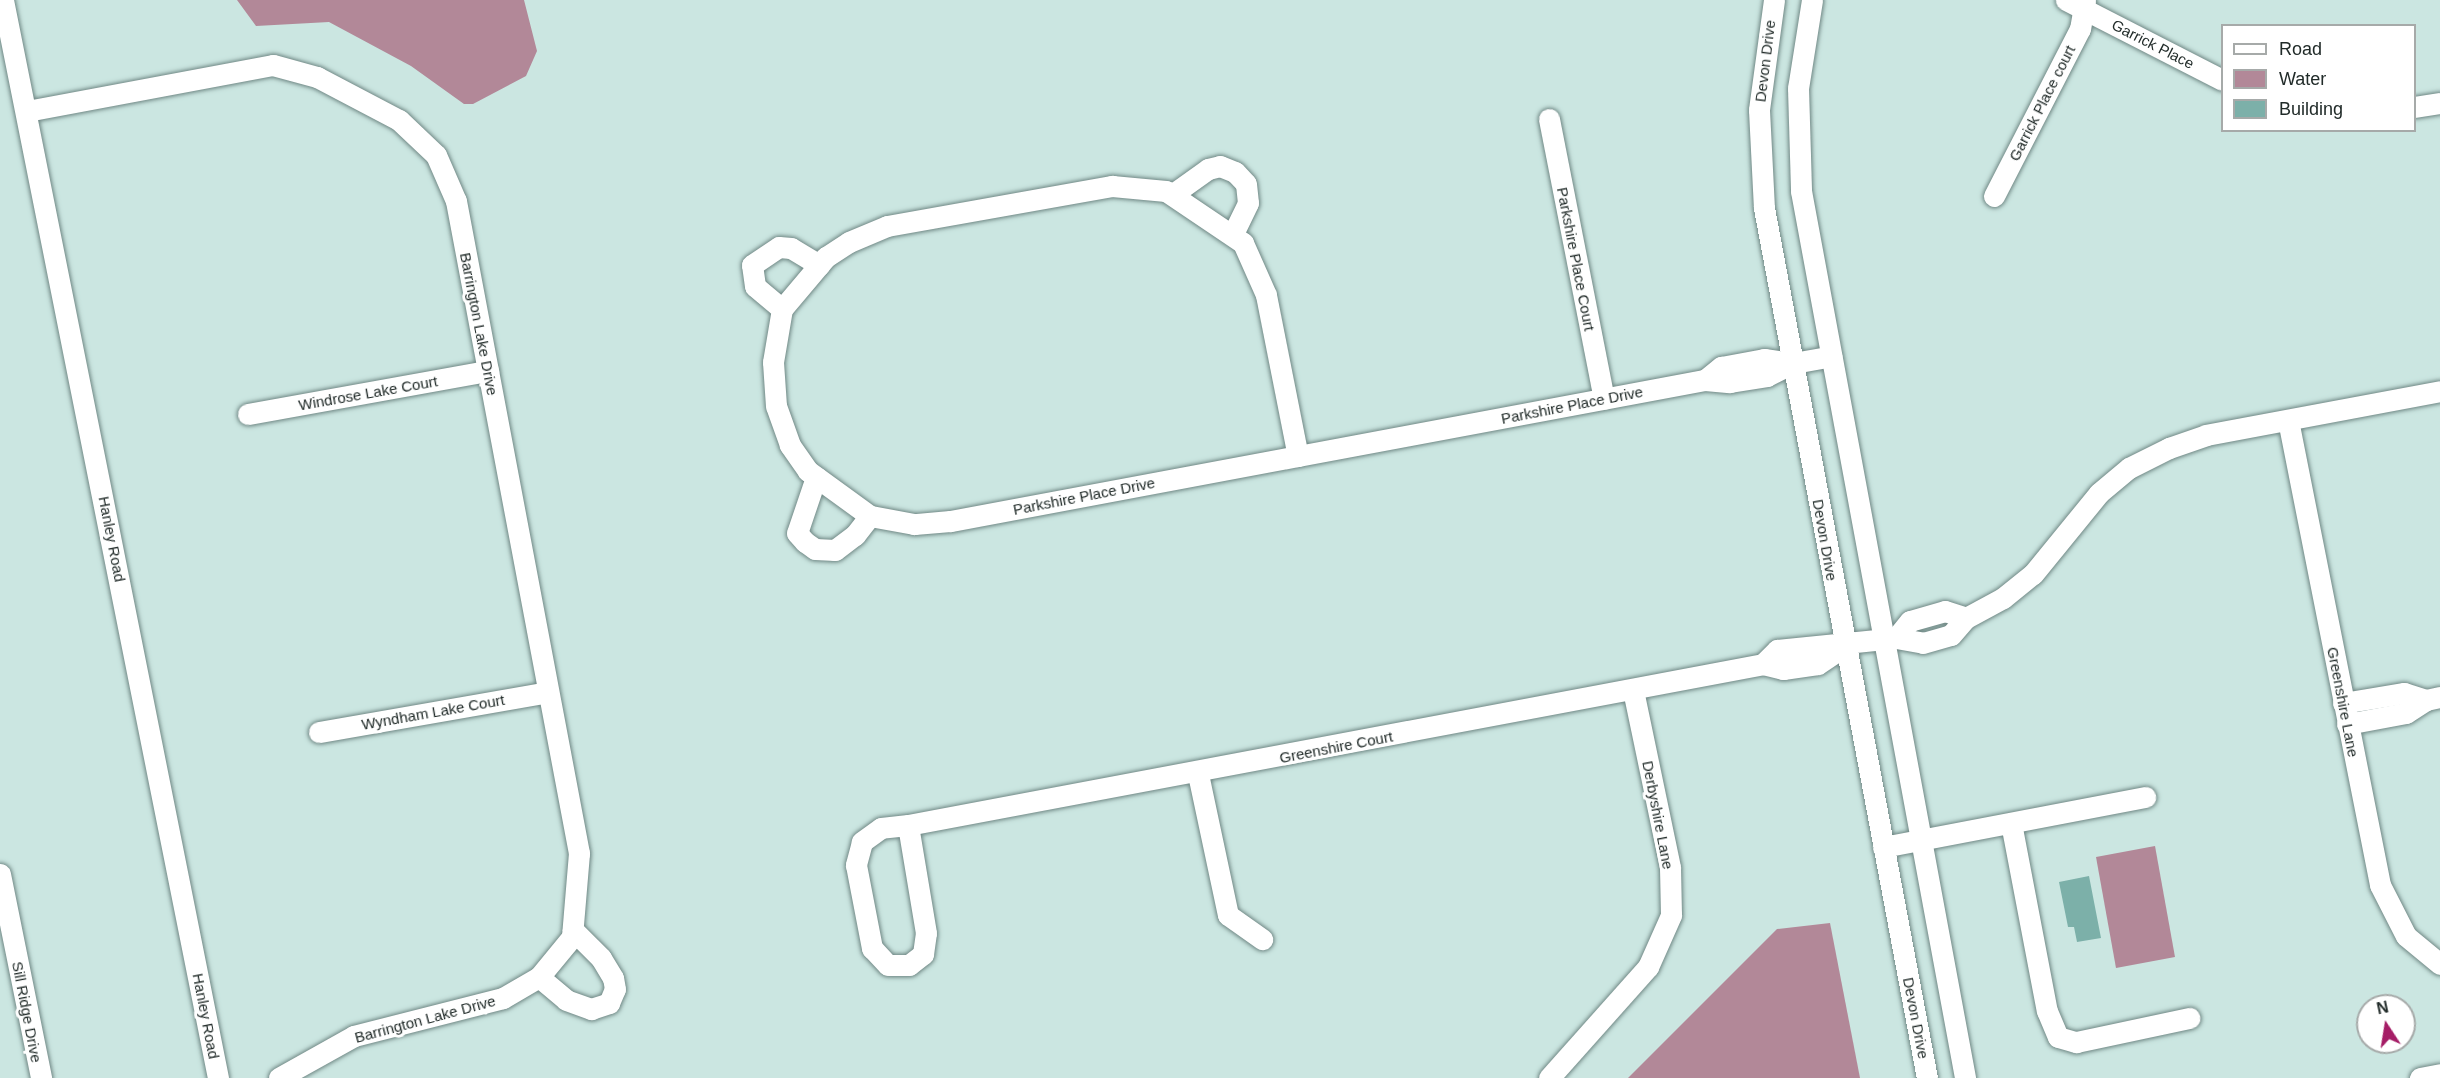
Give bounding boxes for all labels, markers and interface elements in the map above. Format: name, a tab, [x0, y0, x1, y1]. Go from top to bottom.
street label: Garrick Place	[2109, 16, 2197, 72]
street label: Devon Drive	[1751, 19, 1779, 103]
legend	[2221, 24, 2416, 132]
text: Road	[2279, 39, 2322, 59]
street label: Garrick Place court	[2005, 42, 2079, 164]
text: Water	[2279, 69, 2326, 89]
text: Building	[2279, 99, 2343, 119]
street label: Parkshire Place Court	[1553, 186, 1599, 332]
street label: Barrington Lake Drive	[456, 251, 502, 397]
street label: Windrose Lake Court	[297, 372, 439, 414]
street label: Parkshire Place Drive	[1500, 382, 1644, 428]
street label: Parkshire Place Drive	[1012, 473, 1156, 519]
street label: Hanley Road	[95, 495, 129, 583]
street label: Devon Drive	[1809, 498, 1841, 582]
street label: Greenshire Lane	[2324, 645, 2362, 759]
street label: Wyndham Lake Court	[360, 691, 506, 733]
street label: Greenshire Court	[1278, 727, 1394, 767]
street label: Derbyshire Lane	[1639, 759, 1677, 871]
street label: Sill Ridge Drive	[8, 960, 46, 1064]
street label: Hanley Road	[189, 972, 223, 1060]
street label: Devon Drive	[1899, 976, 1933, 1060]
street label: Barrington Lake Drive	[353, 992, 497, 1046]
north arrow	[2356, 994, 2416, 1054]
text: N	[2375, 998, 2390, 1017]

